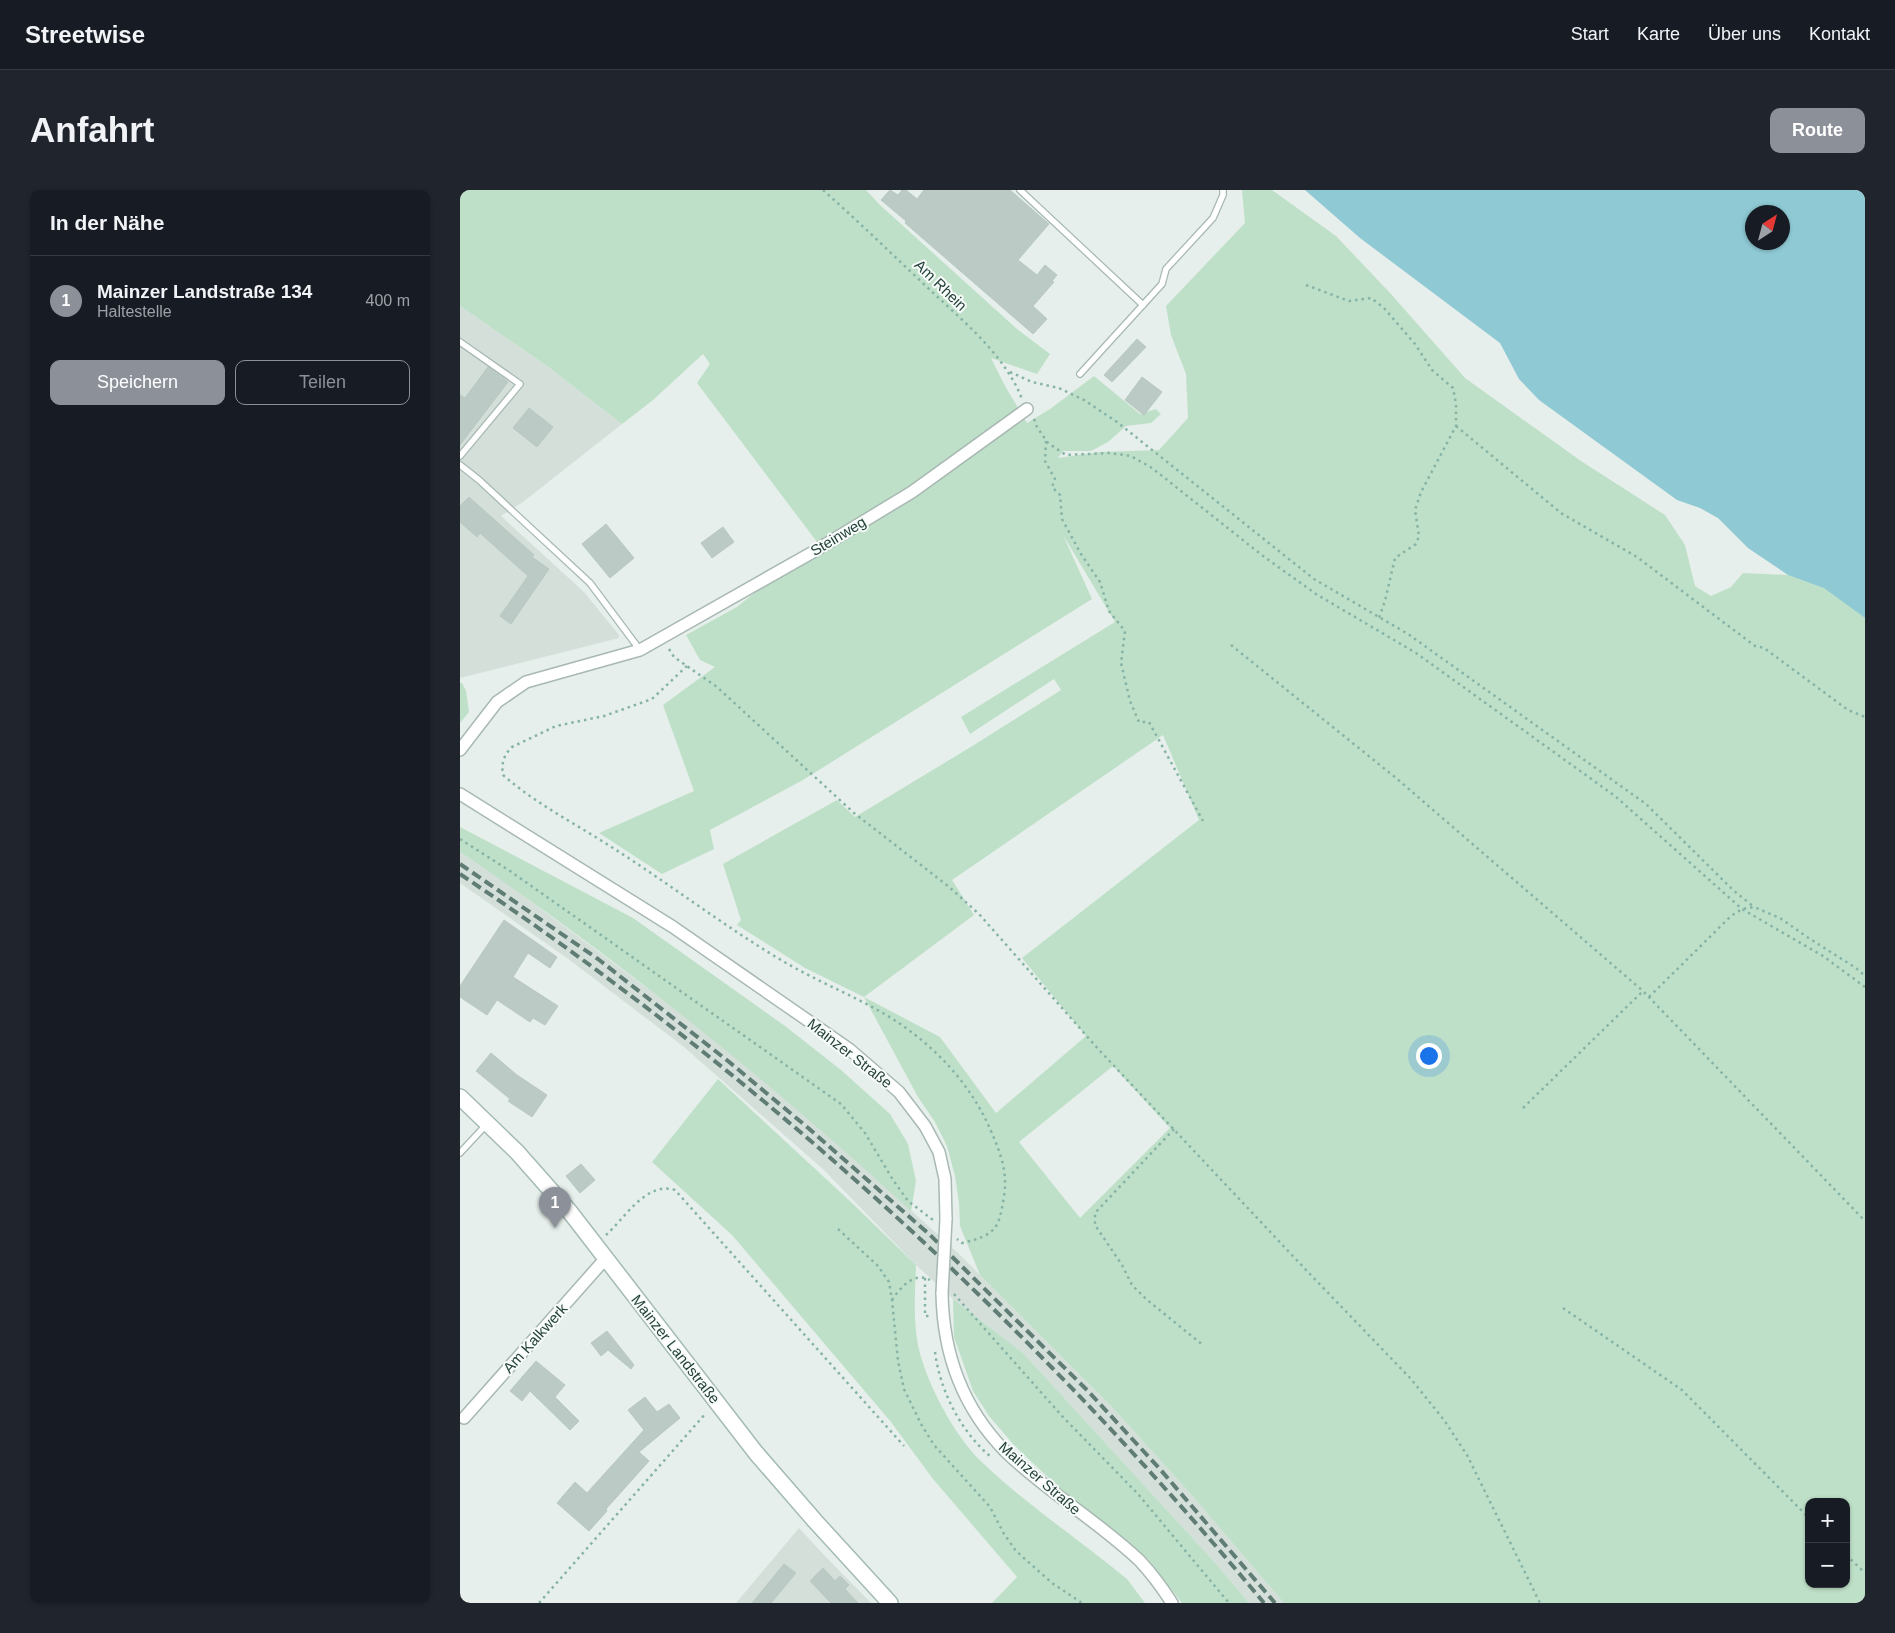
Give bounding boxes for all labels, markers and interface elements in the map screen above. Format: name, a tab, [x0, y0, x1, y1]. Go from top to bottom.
text: Streetwise	[25, 21, 145, 48]
text: Start	[1571, 24, 1609, 44]
text: Karte	[1637, 24, 1680, 44]
text: Über uns	[1708, 24, 1781, 44]
text: Kontakt	[1809, 24, 1870, 44]
button: Route	[1770, 108, 1865, 153]
text: Anfahrt	[30, 110, 154, 149]
north arrow	[1745, 205, 1790, 250]
text: In der Nähe	[50, 211, 164, 234]
street label: Am Rhein	[911, 256, 971, 314]
text: Mainzer Landstraße 134	[97, 281, 312, 302]
text: 1	[62, 292, 70, 309]
text: 400 m	[366, 292, 410, 309]
text: Haltestelle	[97, 303, 172, 320]
button: Speichern	[50, 360, 225, 405]
button: Teilen	[235, 360, 410, 405]
street label: Steinweg	[807, 513, 869, 559]
street label: Mainzer Straße	[804, 1015, 896, 1091]
your location	[1416, 1043, 1442, 1069]
pin: 1	[539, 1187, 571, 1228]
street label: Mainzer Landstraße	[628, 1291, 724, 1407]
street label: Am Kalkwerk	[499, 1299, 571, 1376]
street label: Mainzer Straße	[996, 1438, 1084, 1518]
map controls	[1805, 1498, 1850, 1588]
button: +	[1805, 1498, 1850, 1543]
button: −	[1805, 1543, 1850, 1588]

